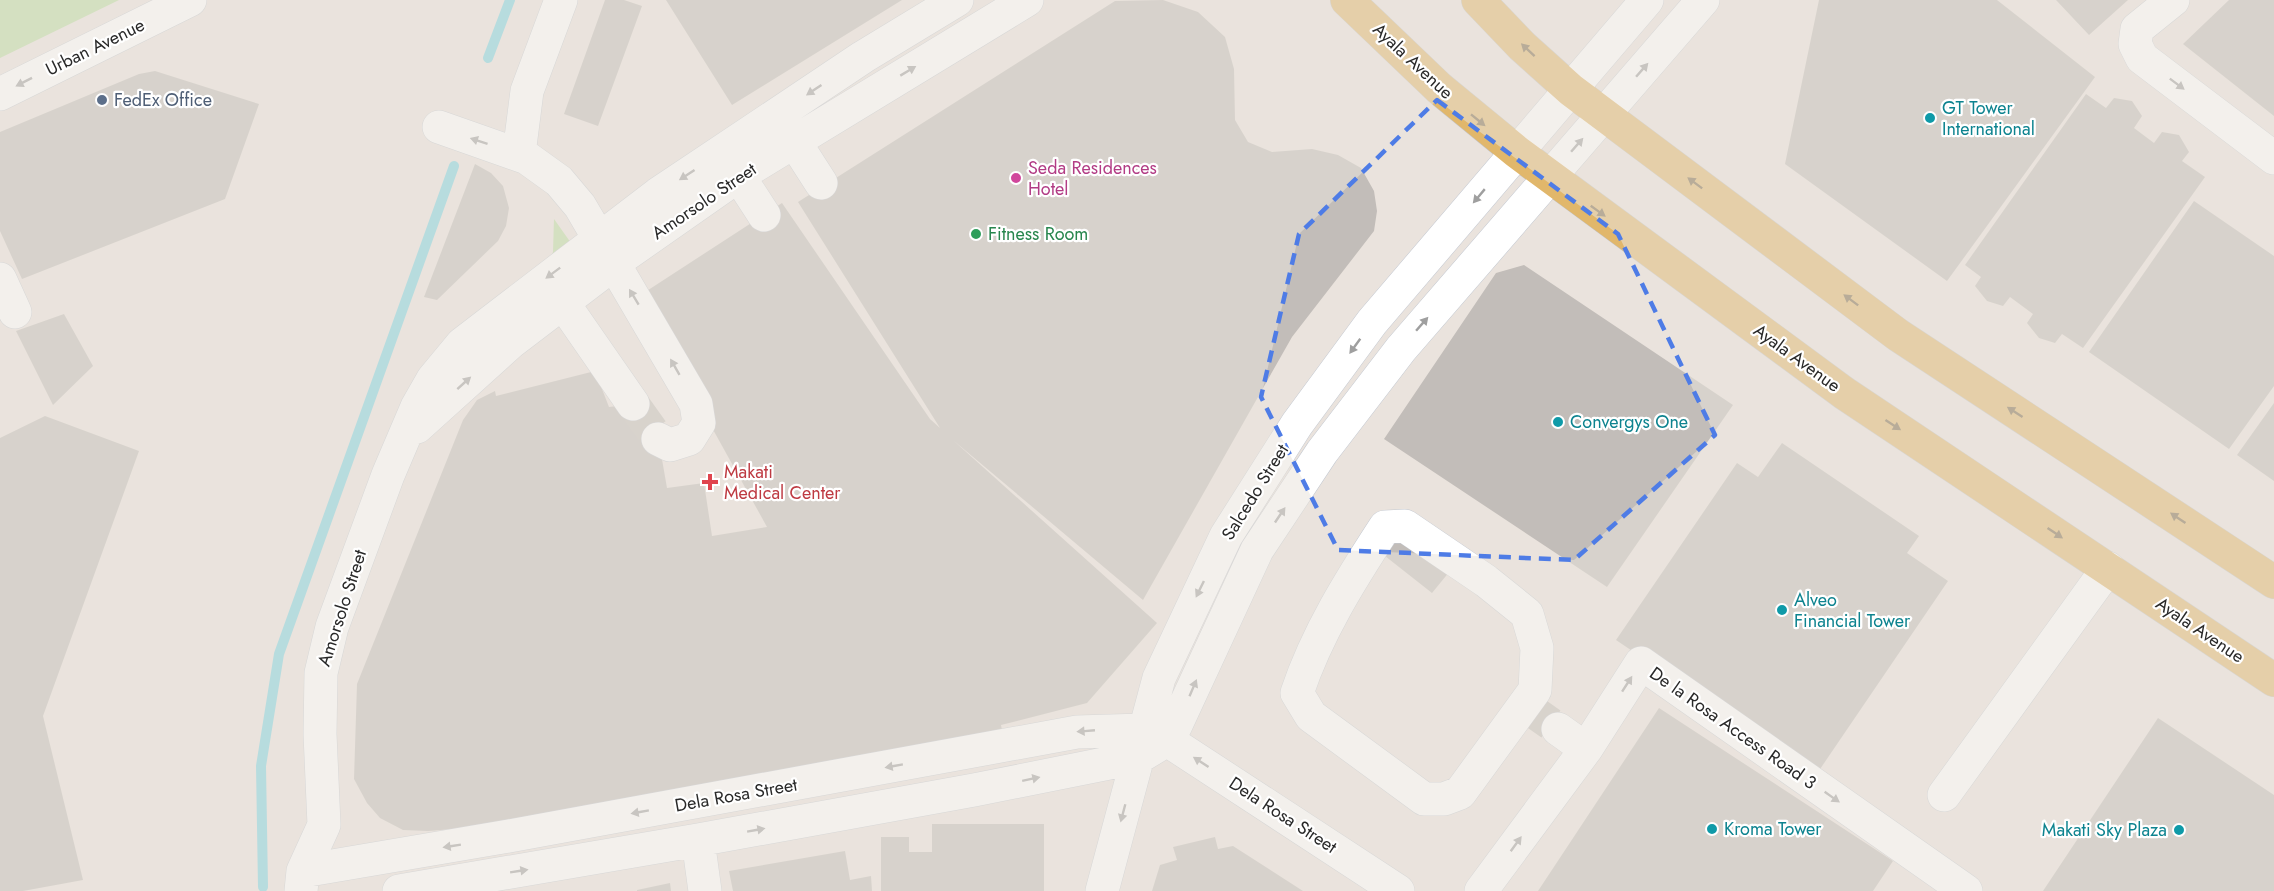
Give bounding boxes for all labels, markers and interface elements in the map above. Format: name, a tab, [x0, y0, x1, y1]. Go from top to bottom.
street label: Urban Avenue	[41, 12, 149, 82]
street label: Ayala Avenue	[1367, 17, 1459, 105]
one-way arrow	[1521, 44, 1535, 58]
one-way arrow	[1635, 63, 1648, 78]
one-way arrow	[900, 66, 916, 77]
one-way arrow	[16, 77, 33, 87]
one-way arrow	[2169, 77, 2184, 89]
one-way arrow	[807, 84, 823, 96]
place label: FedEx Office	[114, 87, 212, 113]
marker: FedEx Office	[95, 93, 109, 107]
place label: GT Tower International	[1942, 95, 2035, 142]
marker: GT Tower International	[1923, 111, 1937, 125]
one-way arrow	[1470, 113, 1486, 126]
one-way arrow	[469, 136, 487, 145]
one-way arrow	[1570, 138, 1583, 153]
place label: Seda Residences Hotel	[1028, 155, 1157, 202]
street label: Amorsolo Street	[646, 156, 762, 246]
one-way arrow	[679, 169, 695, 180]
marker: Seda Residences Hotel	[1009, 171, 1023, 185]
one-way arrow	[1688, 177, 1703, 189]
one-way arrow	[1473, 188, 1486, 204]
one-way arrow	[1589, 205, 1605, 217]
place label: Fitness Room	[988, 221, 1088, 247]
marker: Fitness Room	[969, 227, 983, 241]
one-way arrow	[545, 267, 561, 280]
one-way arrow	[628, 289, 639, 305]
one-way arrow	[1844, 294, 1859, 306]
one-way arrow	[1415, 317, 1428, 332]
street label: Ayala Avenue	[1748, 318, 1846, 398]
one-way arrow	[1349, 338, 1361, 353]
one-way arrow	[670, 358, 680, 375]
one-way arrow	[457, 376, 472, 390]
one-way arrow	[2007, 406, 2023, 417]
place label: Convergys One	[1570, 409, 1688, 435]
marker: Convergys One	[1551, 415, 1565, 429]
one-way arrow	[1884, 419, 1900, 431]
street label: Salcedo Street	[1215, 438, 1295, 545]
place label: Makati Medical Center	[724, 459, 841, 506]
marker: Makati Medical Center	[701, 473, 719, 491]
one-way arrow	[1275, 506, 1286, 523]
one-way arrow	[2171, 512, 2187, 524]
one-way arrow	[2047, 527, 2063, 538]
street label: Amorsolo Street	[311, 546, 373, 670]
one-way arrow	[1196, 580, 1205, 597]
place label: Alveo Financial Tower	[1794, 587, 1911, 634]
street label: Ayala Avenue	[2151, 591, 2249, 669]
marker: Alveo Financial Tower	[1775, 603, 1789, 617]
street label: De la Rosa Access Road 3	[1644, 660, 1822, 796]
one-way arrow	[1622, 676, 1633, 692]
one-way arrow	[1188, 679, 1198, 697]
one-way arrow	[1076, 726, 1095, 736]
one-way arrow	[1193, 757, 1209, 768]
one-way arrow	[884, 761, 903, 770]
street label: Dela Rosa Street	[1224, 770, 1343, 860]
street label: Dela Rosa Street	[673, 771, 800, 819]
one-way arrow	[1022, 774, 1041, 783]
one-way arrow	[1823, 791, 1839, 803]
one-way arrow	[1118, 804, 1128, 822]
one-way arrow	[630, 808, 649, 817]
place label: Kroma Tower	[1724, 816, 1822, 842]
place label: Makati Sky Plaza	[2042, 817, 2167, 843]
marker: Kroma Tower	[1705, 822, 1719, 836]
marker: Makati Sky Plaza	[2172, 823, 2186, 837]
one-way arrow	[747, 825, 766, 834]
one-way arrow	[1510, 836, 1522, 852]
one-way arrow	[442, 841, 461, 850]
one-way arrow	[509, 866, 528, 875]

